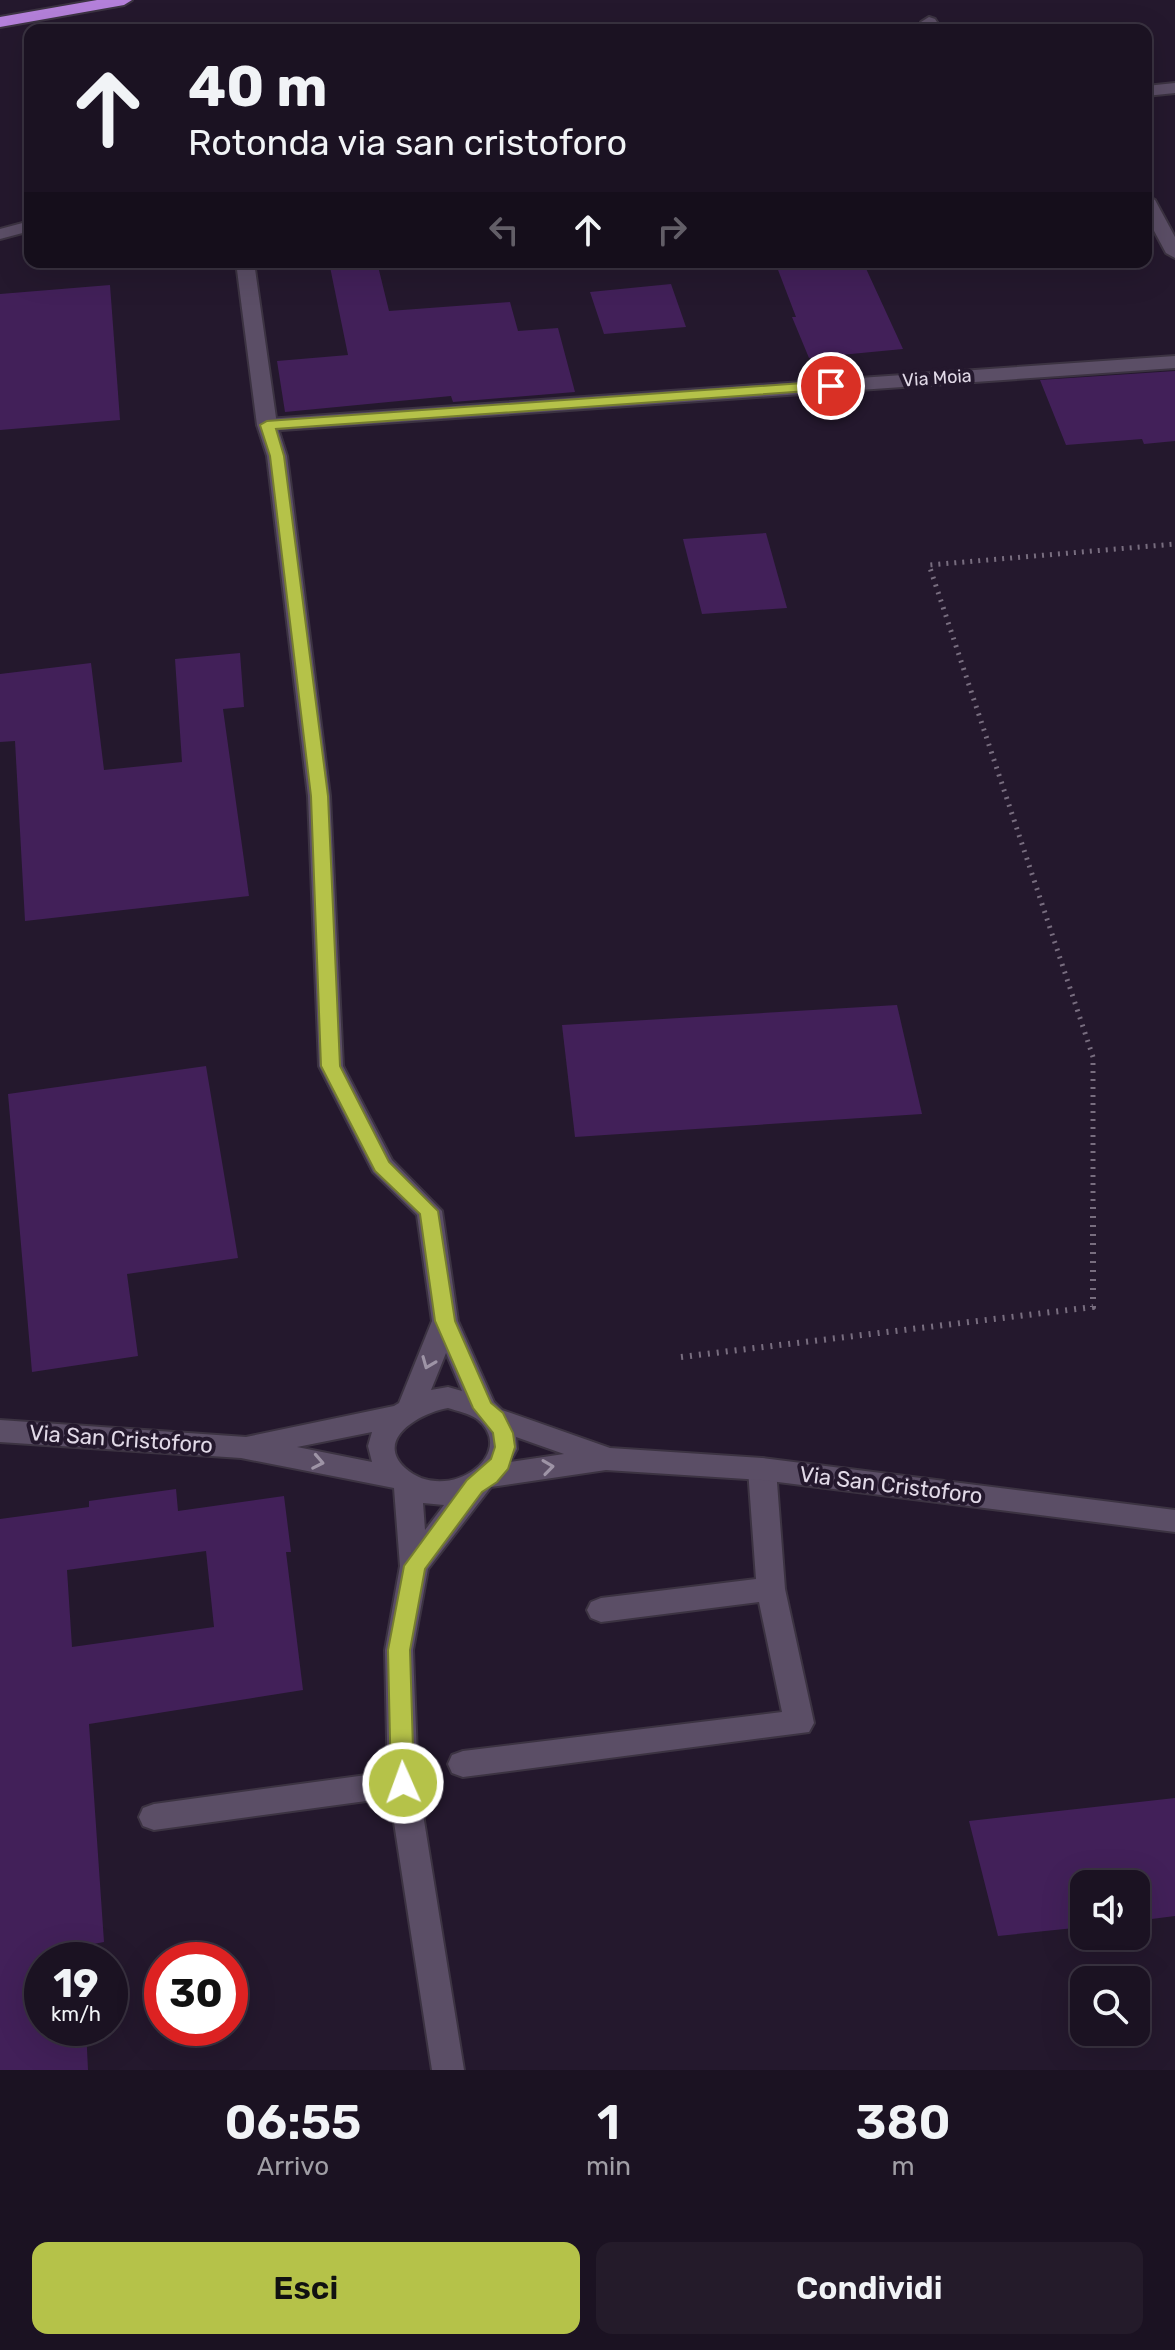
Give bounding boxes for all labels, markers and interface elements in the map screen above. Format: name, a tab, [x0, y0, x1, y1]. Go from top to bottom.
text: 40 m	[188, 54, 328, 120]
icon: ahead	[56, 56, 160, 160]
text: Rotonda via san cristoforo	[188, 121, 627, 164]
icon: left	[482, 208, 526, 252]
icon: ahead	[566, 208, 610, 252]
icon: right	[650, 208, 694, 252]
pin	[797, 352, 865, 420]
icon: arrive	[809, 364, 853, 408]
street label: Via Moia	[902, 365, 972, 391]
one-way arrow	[421, 1355, 438, 1369]
street label: Via San Cristoforo	[28, 1419, 214, 1459]
one-way arrow	[311, 1453, 324, 1470]
one-way arrow	[541, 1459, 555, 1476]
street label: Via San Cristoforo	[798, 1460, 984, 1510]
position arrow	[361, 1741, 445, 1825]
map controls	[1070, 1870, 1150, 2046]
button: sound	[1070, 1870, 1150, 1950]
speed limit sign: 30	[144, 1942, 248, 2046]
text: 19	[53, 1960, 99, 2007]
button: search	[1070, 1966, 1150, 2046]
text: km/h	[51, 2002, 101, 2026]
text: 06:55	[224, 2094, 361, 2151]
text: 1	[597, 2094, 620, 2151]
text: 380	[856, 2094, 950, 2151]
text: Arrivo	[257, 2151, 329, 2182]
text: min	[586, 2151, 631, 2182]
text: m	[891, 2151, 915, 2182]
button: Esci	[32, 2242, 580, 2334]
button: Condividi	[596, 2242, 1143, 2334]

